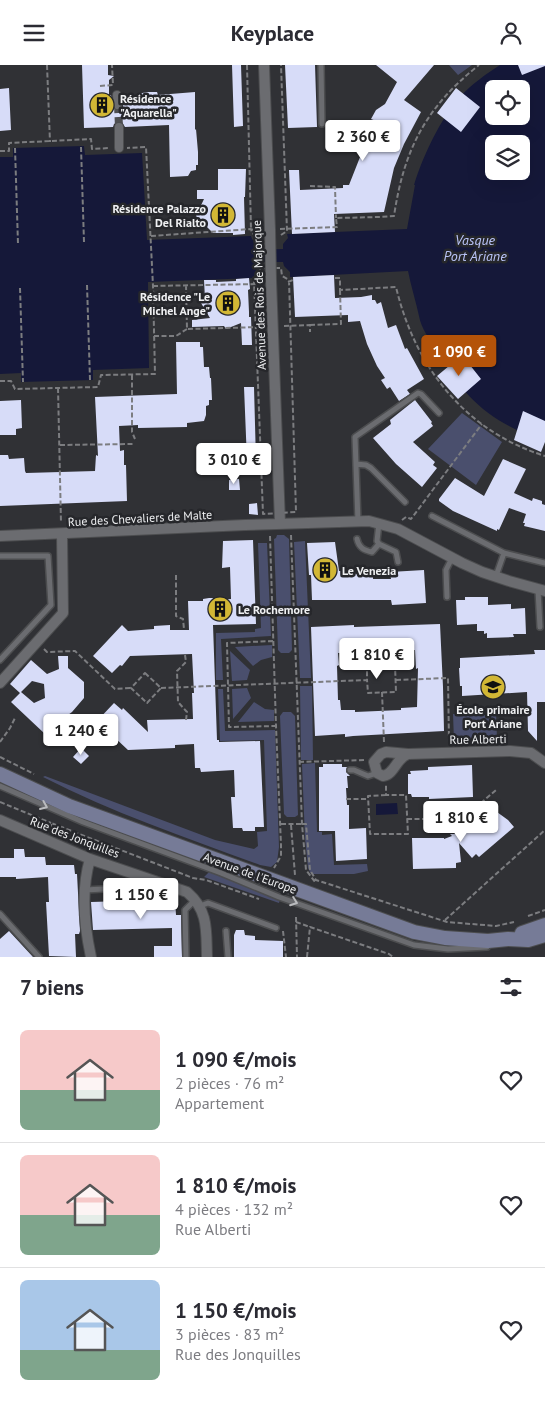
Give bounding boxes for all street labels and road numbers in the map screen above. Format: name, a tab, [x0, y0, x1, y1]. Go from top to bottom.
street label: Avenue des Rois de Majorque	[249, 220, 269, 370]
street label: Rue des Chevaliers de Malte	[67, 507, 213, 529]
street label: Rue Alberti	[449, 731, 507, 747]
street label: Rue des Jonquilles	[28, 813, 122, 861]
street label: Avenue de l'Europe	[201, 849, 299, 897]

